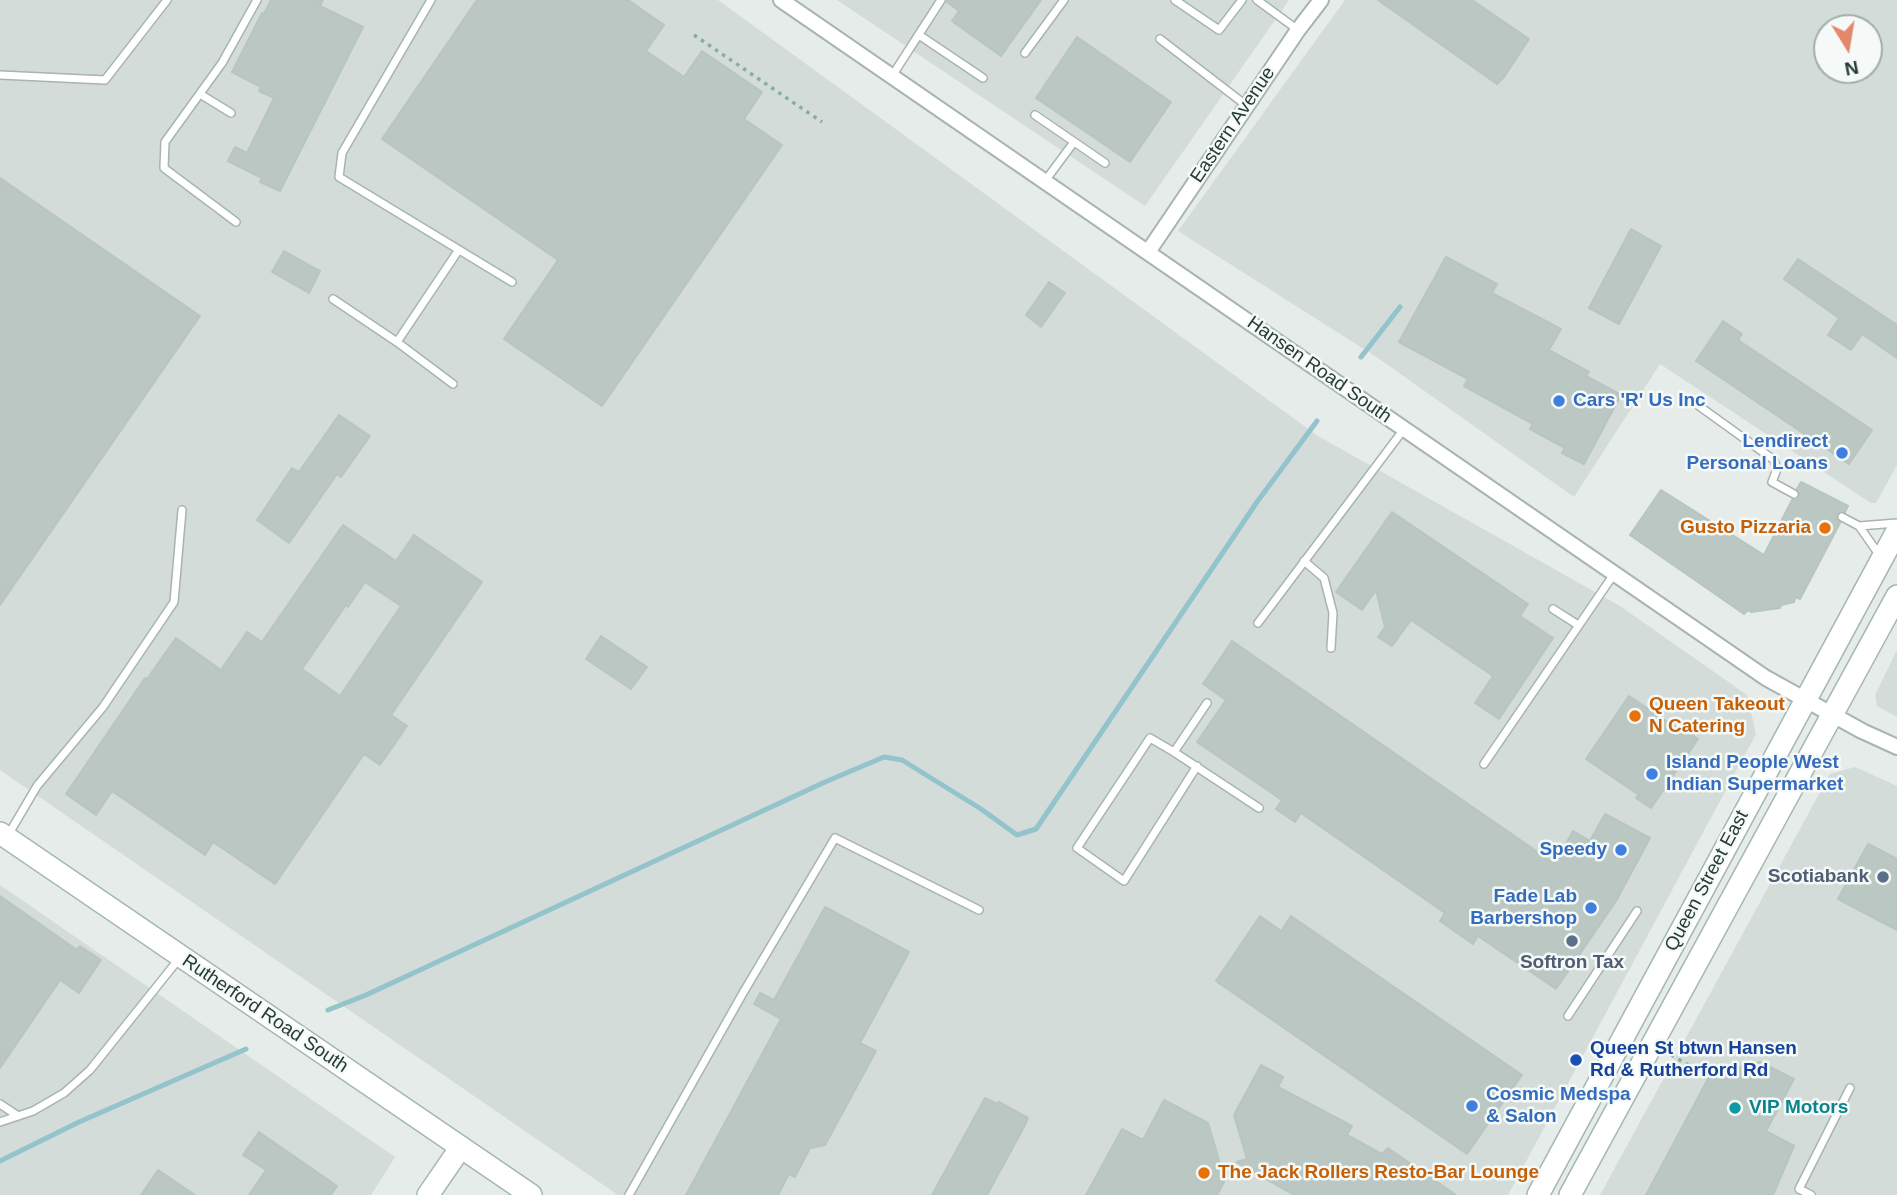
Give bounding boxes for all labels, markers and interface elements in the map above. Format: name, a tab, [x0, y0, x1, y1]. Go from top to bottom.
north arrow	[1813, 14, 1883, 84]
text: N	[1843, 57, 1860, 80]
street label: Eastern Avenue	[1186, 63, 1280, 187]
street label: Hansen Road South	[1242, 312, 1396, 428]
place label: Cars 'R' Us Inc	[1573, 390, 1706, 412]
marker: Cars 'R' Us Inc	[1551, 393, 1567, 409]
place label: Lendirect Personal Loans	[1687, 431, 1828, 475]
marker: Lendirect Personal Loans	[1834, 445, 1850, 461]
place label: Gusto Pizzaria	[1680, 517, 1811, 539]
marker: Gusto Pizzaria	[1817, 520, 1833, 536]
place label: Queen Takeout N Catering	[1649, 694, 1785, 738]
marker: Queen Takeout N Catering	[1627, 708, 1643, 724]
place label: Island People West Indian Supermarket	[1666, 752, 1843, 796]
marker: Island People West Indian Supermarket	[1644, 766, 1660, 782]
street label: Queen Street East	[1660, 807, 1754, 955]
place label: Speedy	[1539, 839, 1607, 861]
marker: Speedy	[1613, 842, 1629, 858]
place label: Scotiabank	[1768, 866, 1869, 888]
marker: Scotiabank	[1875, 869, 1891, 885]
place label: Fade Lab Barbershop	[1470, 886, 1577, 930]
marker: Fade Lab Barbershop	[1583, 900, 1599, 916]
marker: Softron Tax	[1564, 933, 1580, 949]
street label: Rutherford Road South	[178, 950, 352, 1078]
place label: Softron Tax	[1520, 952, 1624, 974]
place label: Queen St btwn Hansen Rd & Rutherford Rd	[1590, 1038, 1797, 1082]
marker: Queen St btwn Hansen Rd & Rutherford Rd	[1568, 1052, 1584, 1068]
place label: Cosmic Medspa & Salon	[1486, 1084, 1631, 1128]
place label: VIP Motors	[1749, 1097, 1848, 1119]
marker: Cosmic Medspa & Salon	[1464, 1098, 1480, 1114]
marker: VIP Motors	[1727, 1100, 1743, 1116]
place label: The Jack Rollers Resto-Bar Lounge	[1218, 1162, 1539, 1184]
marker: The Jack Rollers Resto-Bar Lounge	[1196, 1165, 1212, 1181]

